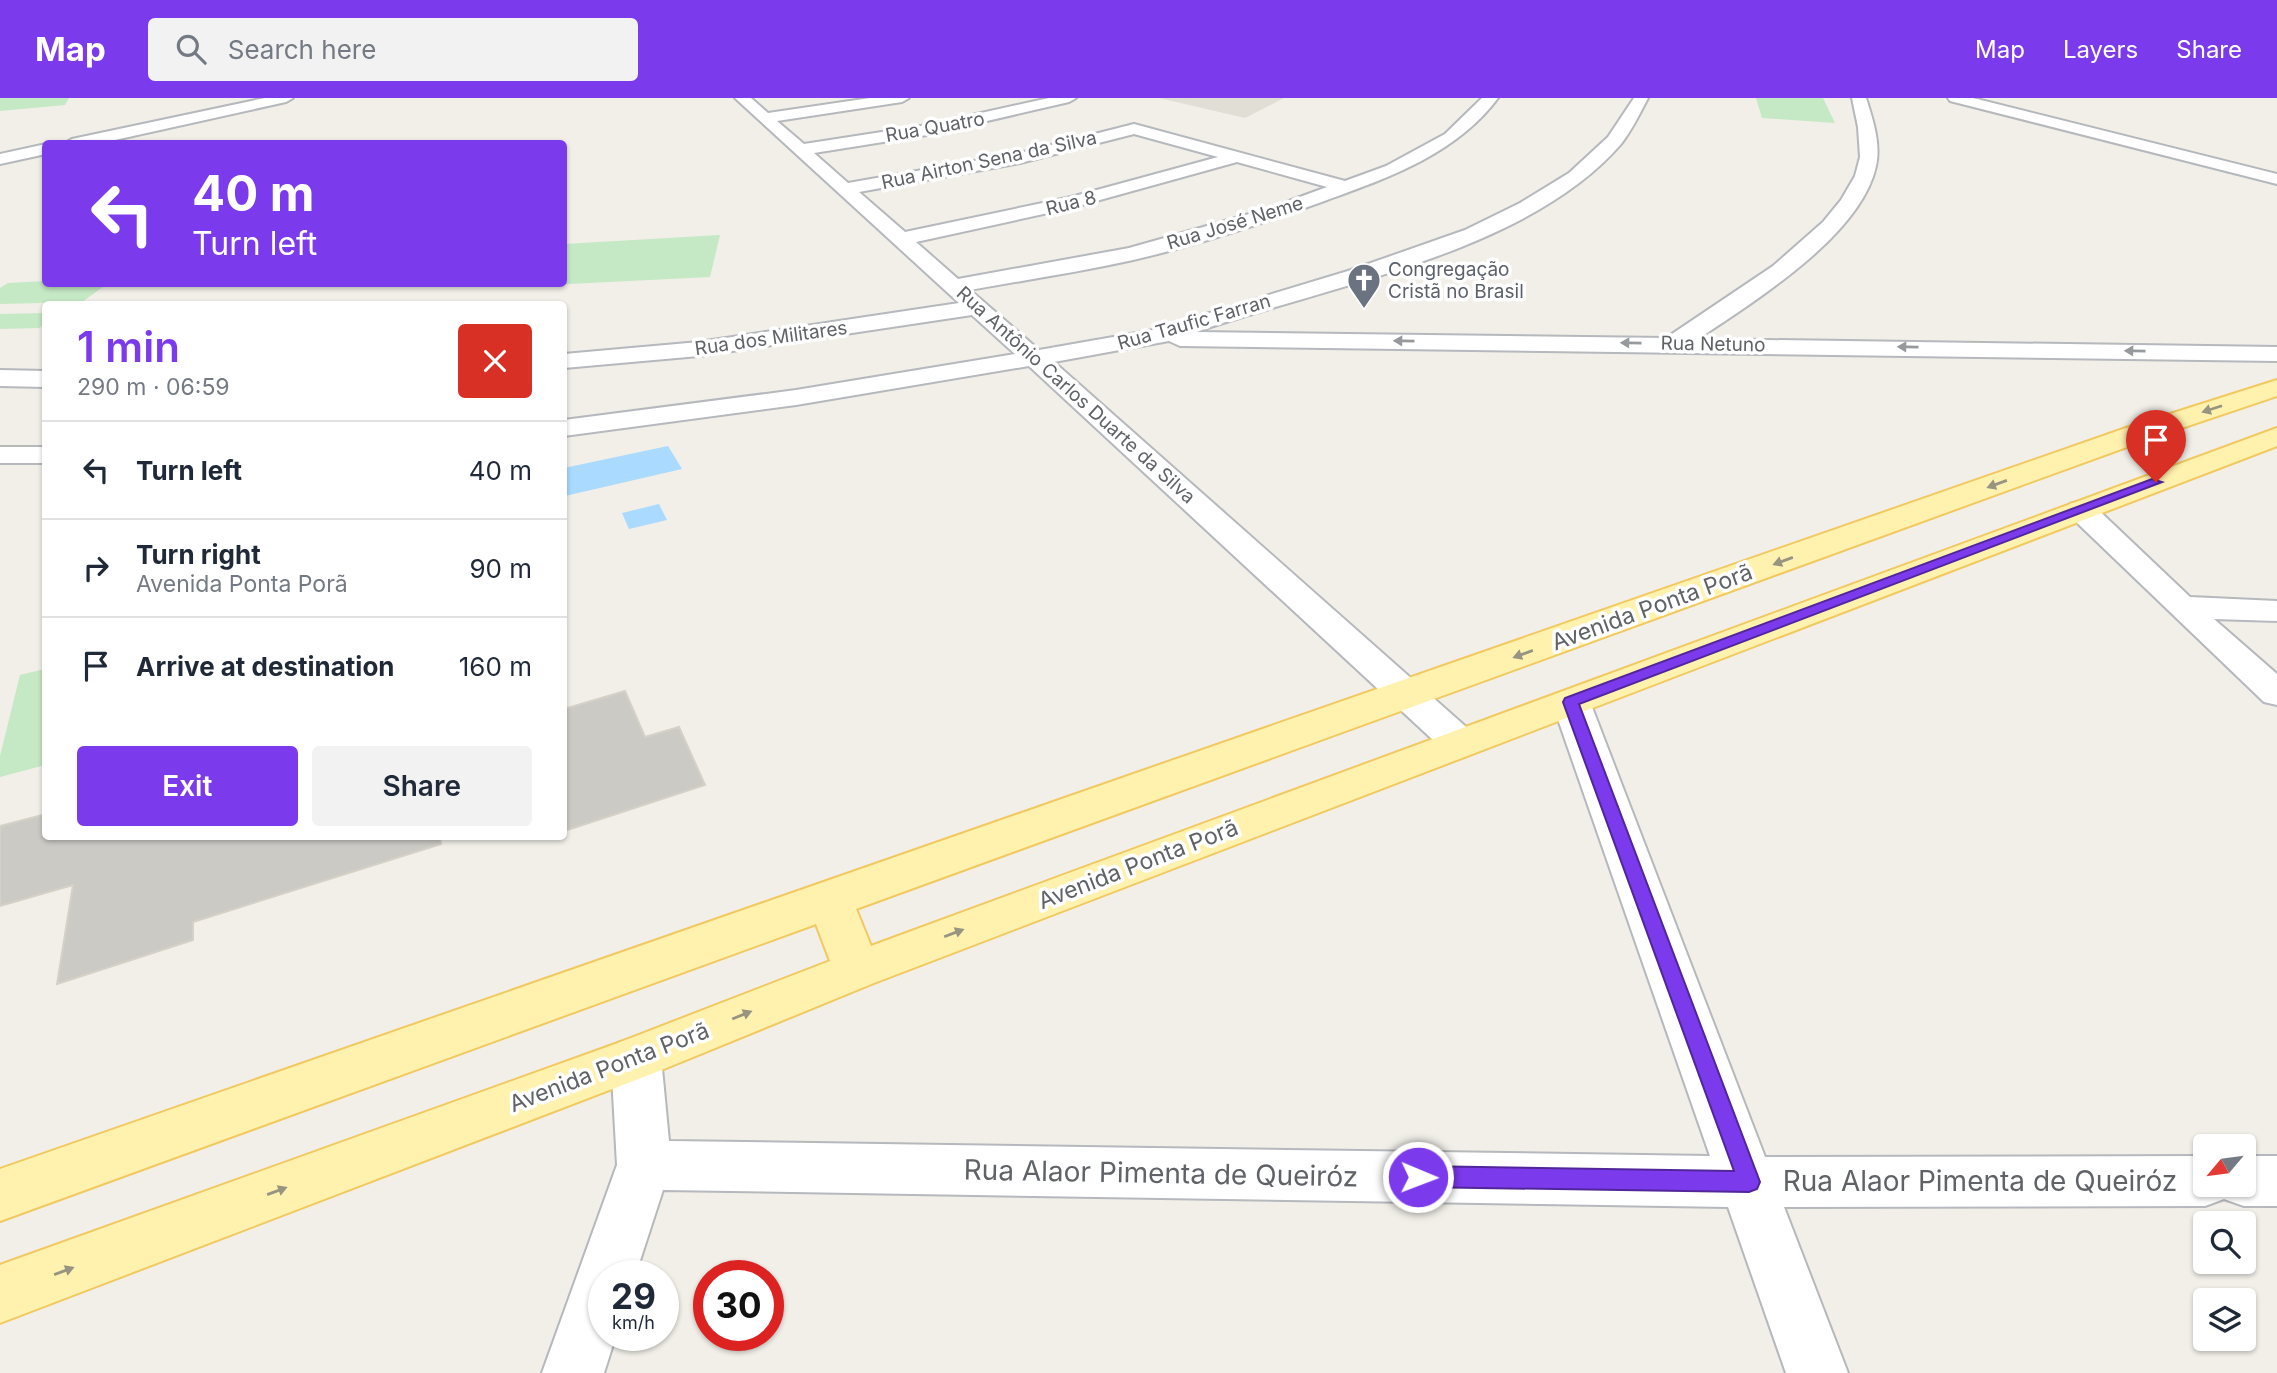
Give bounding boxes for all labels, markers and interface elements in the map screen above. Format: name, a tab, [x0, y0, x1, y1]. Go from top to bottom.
search box	[148, 18, 638, 81]
text: Map	[35, 29, 106, 69]
icon: search	[172, 30, 210, 68]
text: Search here	[228, 34, 376, 65]
text: Map	[1975, 35, 2025, 64]
text: Layers	[2063, 35, 2138, 64]
text: Share	[2176, 35, 2242, 64]
street label: Rua Quatro	[884, 107, 986, 147]
street label: Rua Airton Sena da Silva	[879, 126, 1099, 194]
text: 40 m	[192, 164, 315, 223]
icon: left	[77, 168, 168, 259]
street label: Rua 8	[1043, 186, 1099, 220]
street label: Rua José Neme	[1164, 191, 1306, 255]
text: Turn left	[192, 224, 317, 263]
place label: Congregação Cristã no Brasil	[1388, 258, 1524, 303]
church icon: Congregação Cristã no Brasil	[1345, 261, 1383, 310]
street label: Rua Antônio Carlos Duarte da Silva	[952, 282, 1200, 508]
street label: Rua Taufic Farran	[1115, 289, 1273, 355]
street label: Rua dos Militares	[693, 316, 849, 360]
text: 1 min	[77, 321, 180, 372]
button: close	[458, 324, 532, 398]
street label: Rua Netuno	[1660, 332, 1766, 356]
one-way arrow	[1393, 335, 1415, 347]
one-way arrow	[1620, 337, 1642, 349]
one-way arrow	[1897, 342, 1919, 353]
one-way arrow	[2124, 345, 2146, 357]
text: 290 m · 06:59	[77, 373, 230, 401]
one-way arrow	[2201, 405, 2222, 415]
pin	[2126, 410, 2186, 482]
icon: arrive	[2137, 421, 2175, 459]
icon: left	[77, 451, 115, 489]
text: Turn left	[136, 455, 242, 486]
text: 40 m	[469, 455, 532, 486]
one-way arrow	[1987, 479, 2008, 490]
text: Turn right	[136, 539, 261, 570]
icon: right	[77, 549, 115, 587]
text: 90 m	[469, 553, 532, 584]
one-way arrow	[1772, 555, 1793, 566]
street label: Avenida Ponta Porã	[1548, 558, 1756, 656]
text: Avenida Ponta Porã	[136, 570, 348, 598]
icon: arrive	[77, 647, 115, 685]
one-way arrow	[1512, 649, 1533, 660]
text: Arrive at destination	[136, 651, 395, 682]
text: 160 m	[459, 651, 532, 682]
button: Exit	[77, 746, 298, 826]
button: Share	[312, 746, 532, 826]
street label: Avenida Ponta Porã	[1034, 813, 1242, 915]
one-way arrow	[944, 927, 965, 938]
one-way arrow	[732, 1010, 753, 1021]
street label: Avenida Ponta Porã	[505, 1016, 713, 1118]
north arrow	[2193, 1134, 2256, 1197]
map controls	[2193, 1134, 2256, 1351]
position arrow	[1381, 1140, 1455, 1214]
street label: Rua Alaor Pimenta de Queiróz	[963, 1153, 1359, 1193]
street label: Rua Alaor Pimenta de Queiróz	[1783, 1164, 2177, 1198]
one-way arrow	[267, 1185, 288, 1196]
button: search	[2193, 1211, 2256, 1274]
speed limit sign: 30	[693, 1260, 784, 1351]
one-way arrow	[53, 1265, 74, 1276]
text: 29	[611, 1275, 656, 1317]
button: layers	[2193, 1288, 2256, 1351]
text: km/h	[612, 1312, 655, 1333]

